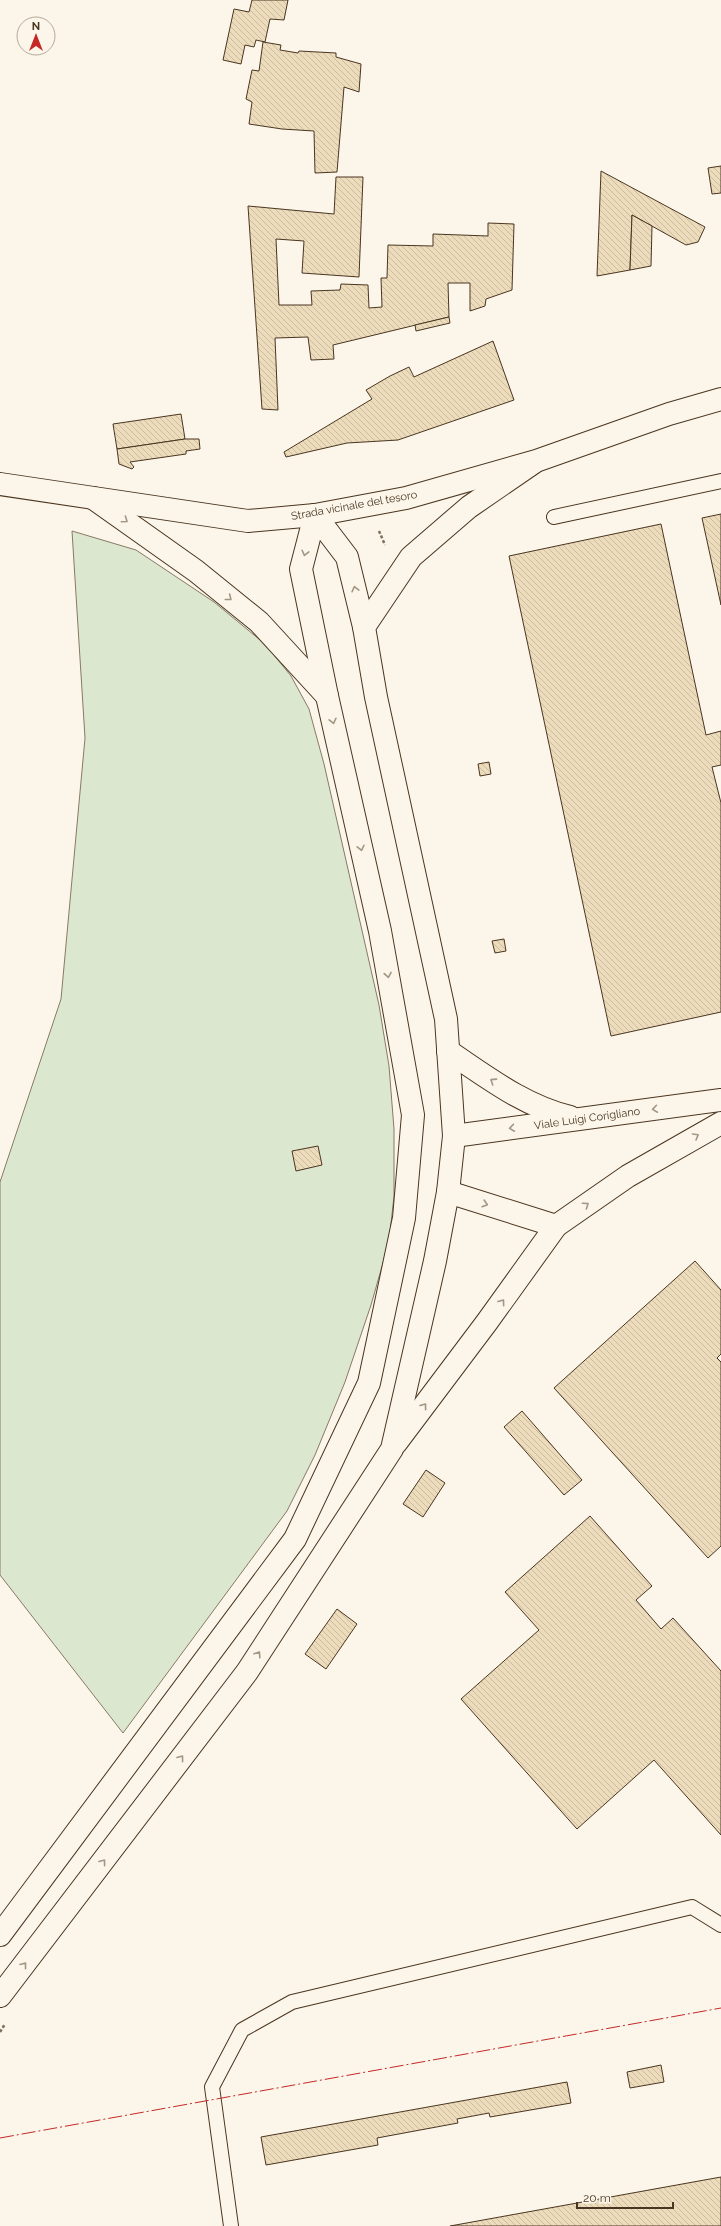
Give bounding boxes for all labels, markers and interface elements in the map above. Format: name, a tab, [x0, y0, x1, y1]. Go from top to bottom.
north arrow	[16, 16, 56, 56]
text: N	[32, 20, 40, 33]
street label: Strada vicinale del tesoro	[290, 488, 419, 523]
one-way arrow	[120, 515, 127, 522]
one-way arrow	[302, 549, 310, 556]
one-way arrow	[351, 586, 359, 592]
one-way arrow	[225, 593, 232, 600]
one-way arrow	[328, 718, 336, 724]
one-way arrow	[357, 845, 365, 851]
one-way arrow	[383, 972, 392, 978]
one-way arrow	[490, 1078, 497, 1086]
one-way arrow	[652, 1104, 658, 1113]
street label: Viale Luigi Corigliano	[533, 1105, 641, 1132]
one-way arrow	[509, 1123, 515, 1132]
one-way arrow	[692, 1134, 699, 1141]
one-way arrow	[481, 1199, 488, 1208]
one-way arrow	[582, 1202, 589, 1210]
one-way arrow	[497, 1300, 504, 1307]
one-way arrow	[419, 1404, 426, 1411]
one-way arrow	[254, 1651, 261, 1658]
one-way arrow	[176, 1755, 184, 1762]
one-way arrow	[98, 1859, 105, 1866]
one-way arrow	[19, 1963, 26, 1970]
scale bar	[577, 2184, 673, 2210]
text: 20 m	[583, 2191, 611, 2205]

